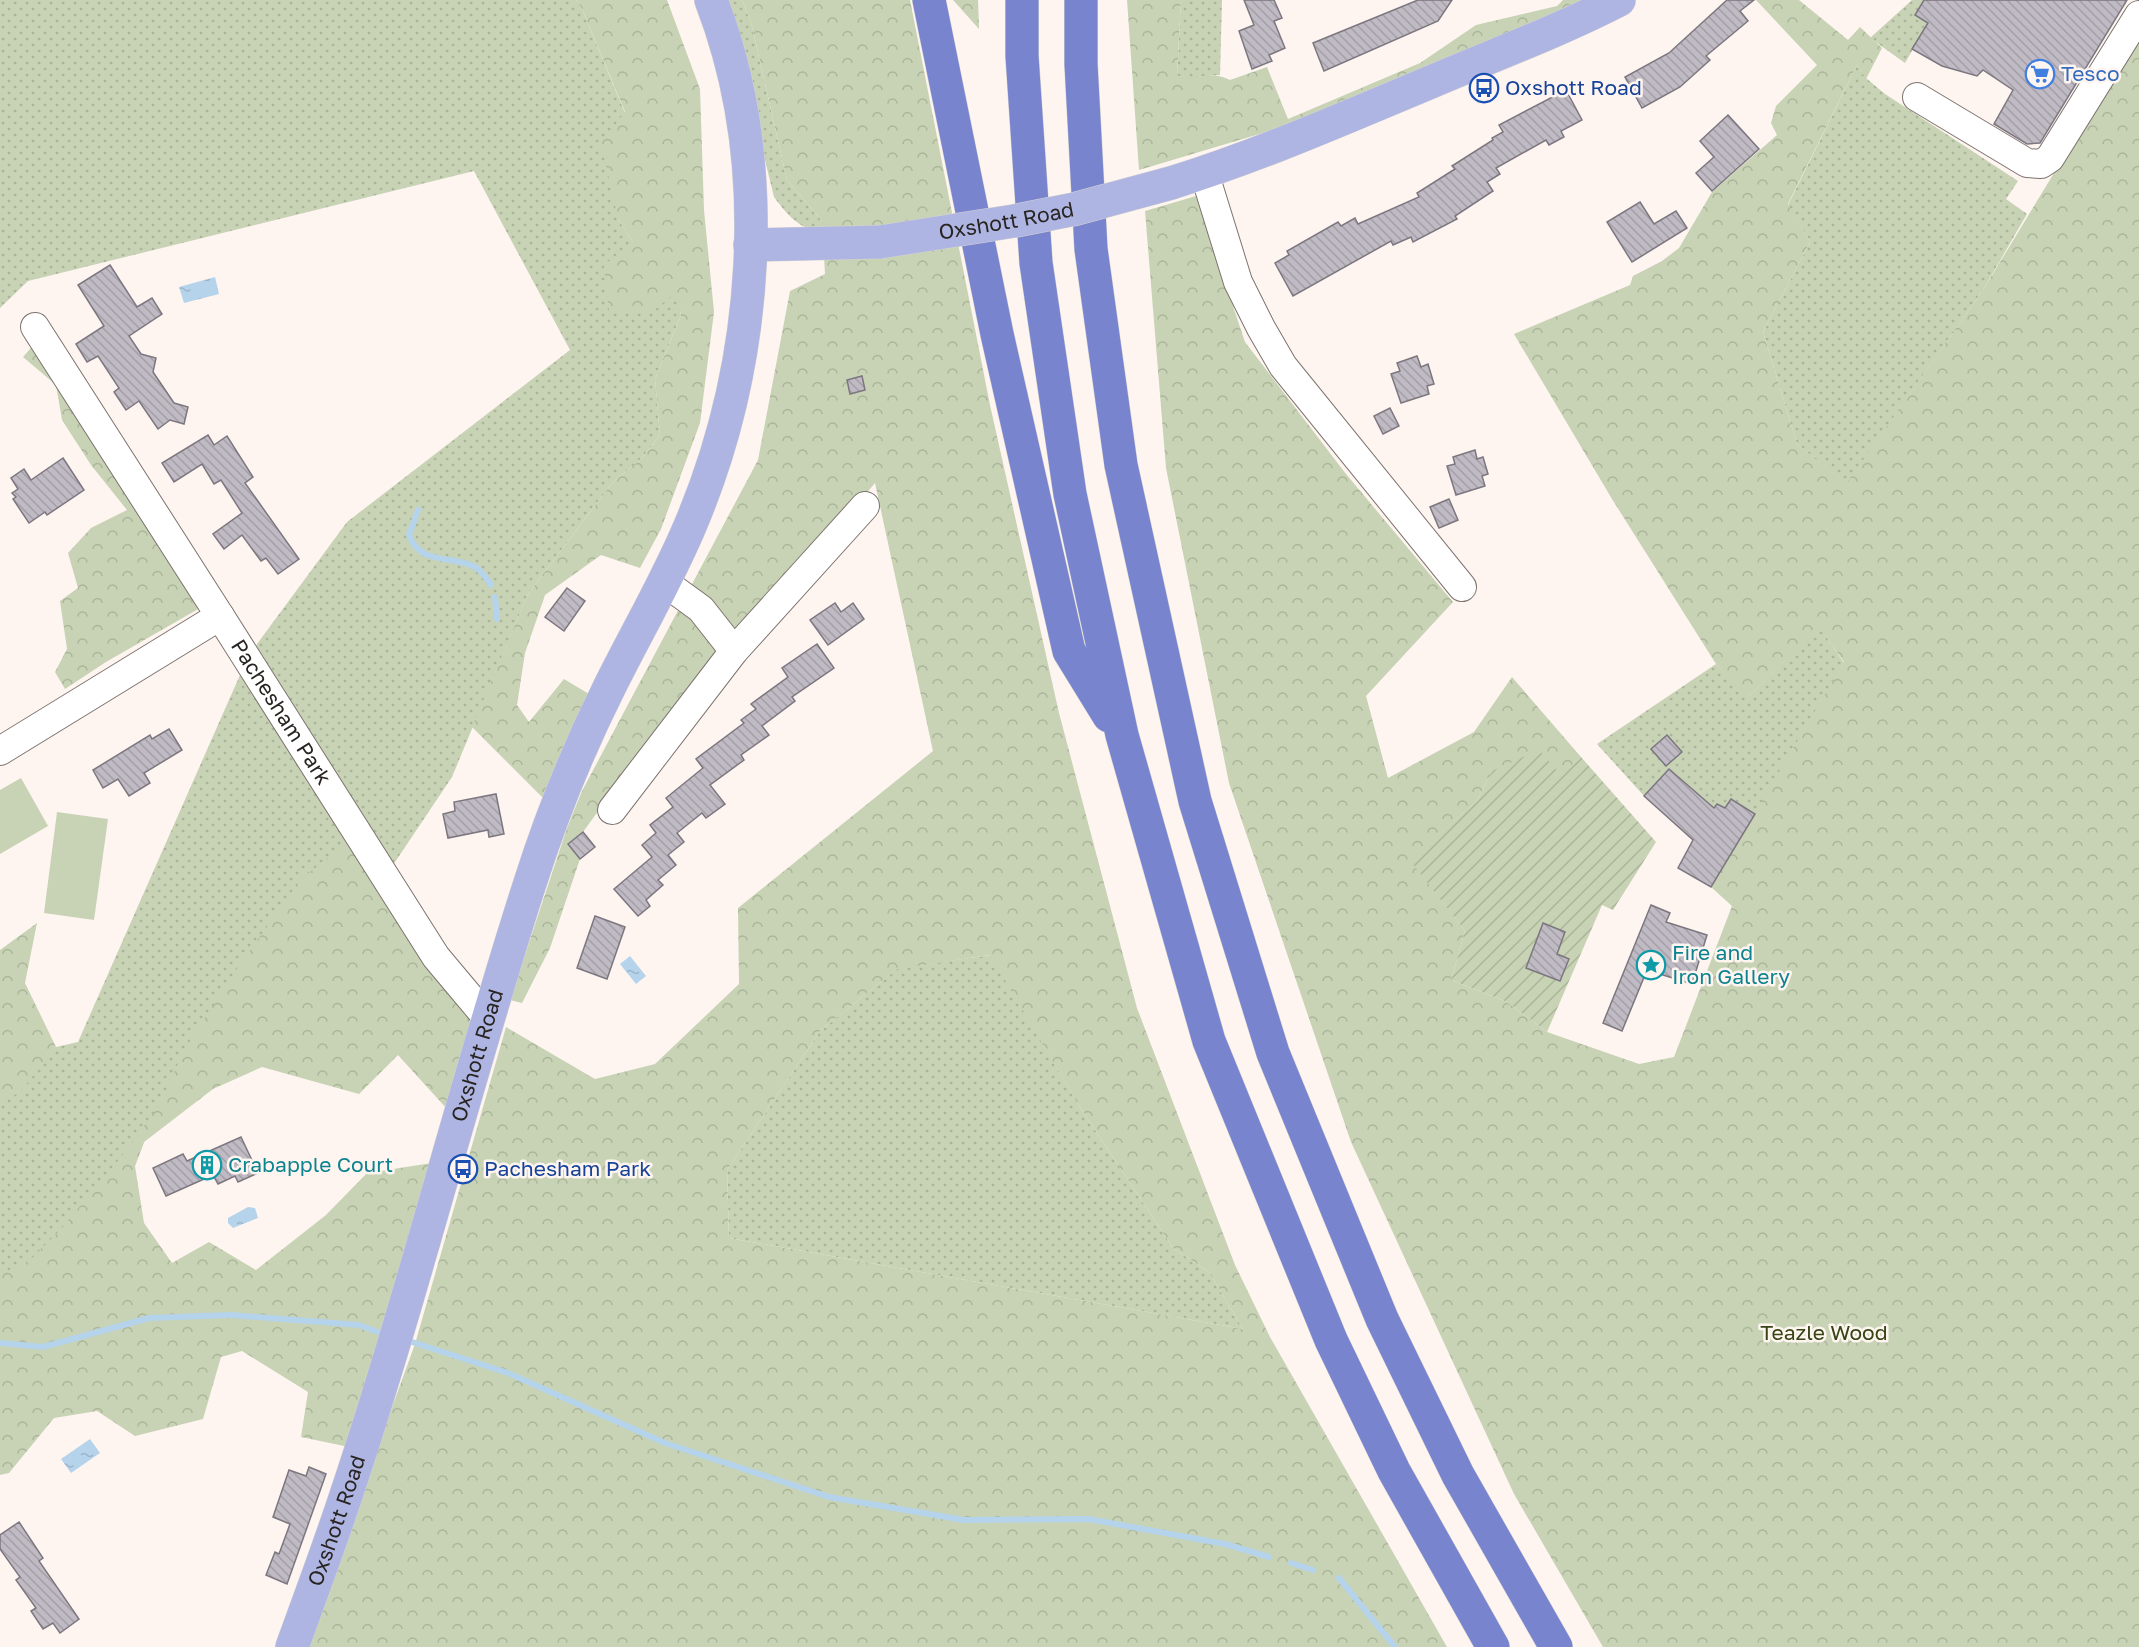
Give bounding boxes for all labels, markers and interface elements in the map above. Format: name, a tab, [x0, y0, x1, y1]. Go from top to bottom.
supermarket icon: Tesco	[2024, 58, 2056, 90]
place label: Tesco	[2061, 60, 2120, 86]
bus stop icon: Oxshott Road	[1468, 72, 1500, 104]
place label: Oxshott Road	[1505, 74, 1642, 100]
street label: Oxshott Road	[937, 196, 1076, 245]
street label: Pachesham Park	[226, 634, 338, 789]
place label: Fire and Iron Gallery	[1672, 939, 1790, 989]
place icon: Fire and Iron Gallery	[1635, 949, 1667, 981]
street label: Oxshott Road	[445, 986, 508, 1125]
building icon: Crabapple Court	[191, 1149, 223, 1181]
place label: Crabapple Court	[228, 1151, 393, 1177]
bus stop icon: Pachesham Park	[447, 1153, 479, 1185]
place label: Pachesham Park	[484, 1155, 651, 1181]
park label: Teazle Wood	[1760, 1319, 1888, 1345]
street label: Oxshott Road	[301, 1452, 370, 1590]

